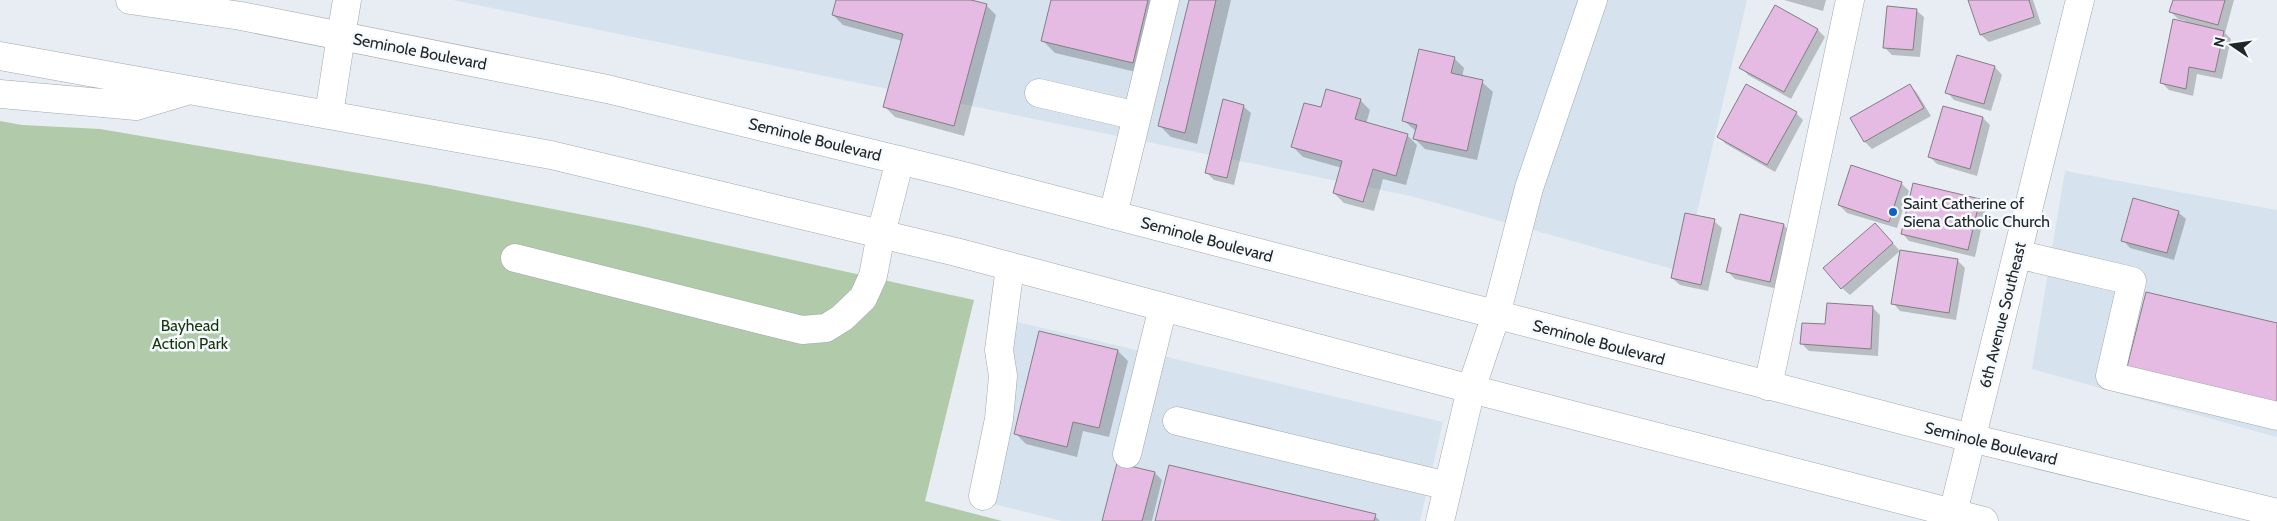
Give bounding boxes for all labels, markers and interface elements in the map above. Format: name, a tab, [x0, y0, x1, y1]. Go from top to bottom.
north arrow	[2207, 20, 2257, 70]
street label: Seminole Boulevard	[351, 29, 488, 74]
text: N	[2209, 35, 2229, 49]
street label: Seminole Boulevard	[747, 114, 883, 165]
place label: Saint Catherine of Siena Catholic Church	[1903, 194, 2050, 231]
marker: Saint Catherine of Siena Catholic Church	[1887, 206, 1899, 218]
street label: Seminole Boulevard	[1139, 213, 1275, 266]
street label: 6th Avenue Southeast	[1975, 240, 2030, 390]
park label: Bayhead Action Park	[152, 316, 229, 353]
street label: Seminole Boulevard	[1531, 316, 1667, 369]
street label: Seminole Boulevard	[1923, 418, 2059, 469]

